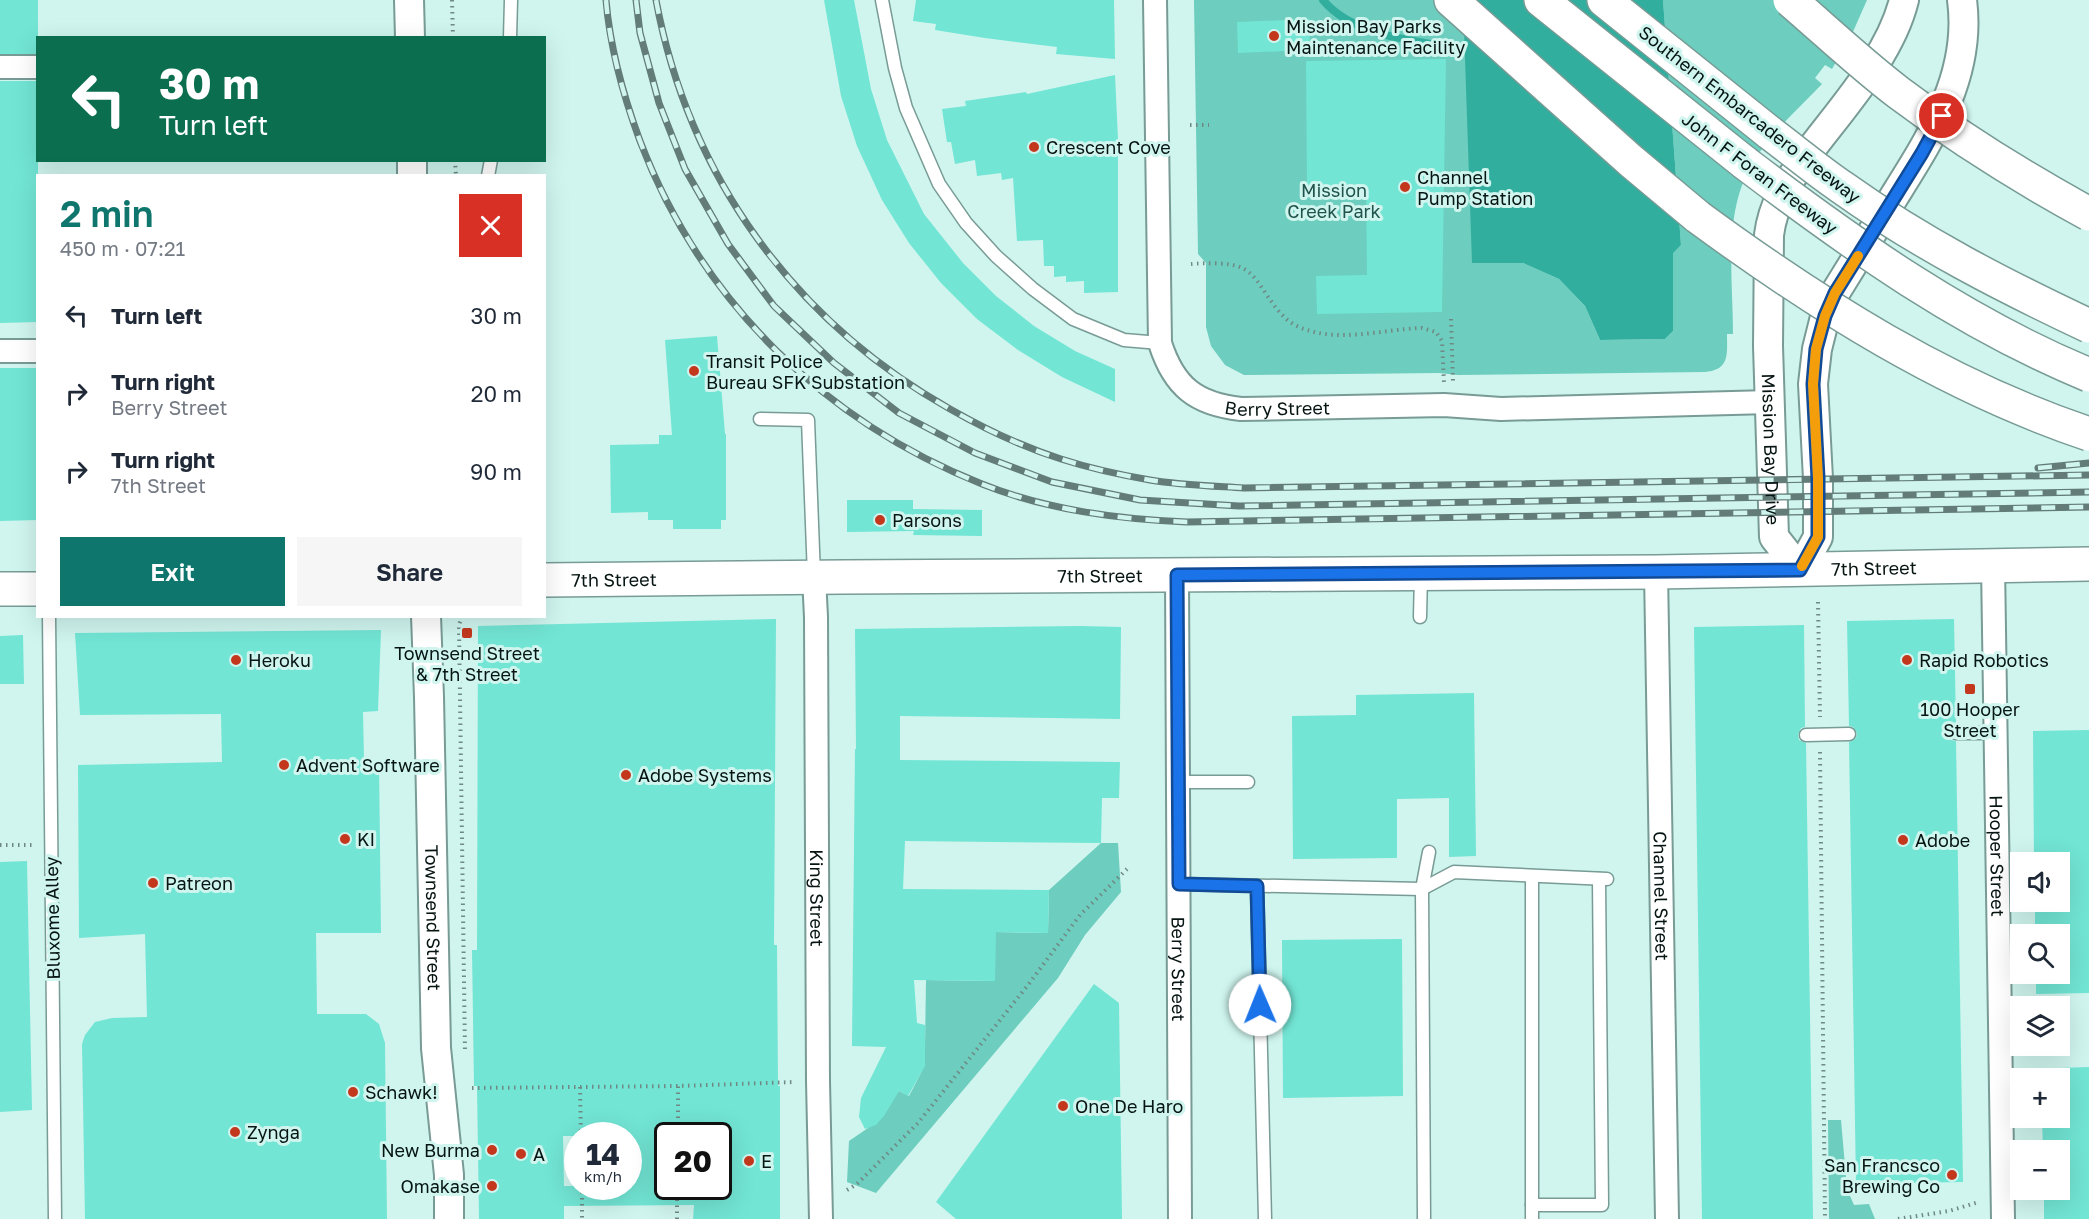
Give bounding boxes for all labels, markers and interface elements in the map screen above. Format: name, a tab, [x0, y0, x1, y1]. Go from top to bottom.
place label: Mission Bay Parks Maintenance Facility	[1286, 15, 1465, 58]
street label: Southern Embarcadero Freeway	[1635, 21, 1865, 207]
marker: Mission Bay Parks Maintenance Facility	[1267, 29, 1281, 43]
text: 30 m	[159, 58, 259, 108]
icon: left	[60, 60, 138, 138]
pin	[1916, 90, 1967, 141]
icon: arrive	[1925, 99, 1958, 132]
street label: John F Foran Freeway	[1678, 107, 1842, 239]
text: Turn left	[159, 109, 268, 141]
place label: Crescent Cove	[1046, 136, 1171, 158]
marker: Crescent Cove	[1027, 140, 1041, 154]
place label: Channel Pump Station	[1417, 166, 1533, 209]
park label: Mission Creek Park	[1287, 179, 1381, 222]
marker: Channel Pump Station	[1398, 180, 1412, 194]
text: 2 min	[60, 192, 154, 235]
button: close	[459, 194, 522, 257]
text: 450 m · 07:21	[60, 236, 185, 260]
icon: left	[60, 299, 93, 332]
text: Turn left	[111, 302, 202, 329]
text: 30 m	[471, 302, 522, 329]
place label: Transit Police Bureau SFK Substation	[706, 350, 905, 393]
marker: Transit Police Bureau SFK Substation	[687, 364, 701, 378]
text: Turn right	[111, 368, 215, 395]
street label: Mission Bay Drive	[1758, 373, 1785, 525]
icon: right	[60, 377, 93, 410]
text: 20 m	[471, 380, 522, 407]
text: Berry Street	[111, 395, 228, 419]
street label: Berry Street	[1223, 396, 1330, 420]
text: Turn right	[111, 446, 215, 473]
icon: right	[60, 455, 93, 488]
text: 90 m	[470, 458, 522, 485]
text: 7th Street	[111, 473, 206, 497]
place label: Parsons	[892, 509, 962, 531]
marker: Parsons	[873, 513, 887, 527]
button: Exit	[60, 537, 285, 606]
button: Share	[297, 537, 522, 606]
street label: 7th Street	[1831, 556, 1917, 580]
street label: 7th Street	[1057, 564, 1143, 587]
street label: 7th Street	[571, 568, 657, 591]
marker: Townsend Street & 7th Street	[460, 626, 474, 640]
place label: Townsend Street & 7th Street	[394, 642, 540, 685]
place label: Heroku	[248, 649, 311, 671]
place label: Rapid Robotics	[1919, 649, 2049, 671]
marker: Heroku	[229, 653, 243, 667]
marker: Rapid Robotics	[1900, 653, 1914, 667]
marker: 100 Hooper Street	[1963, 682, 1977, 696]
place label: 100 Hooper Street	[1920, 698, 2020, 741]
place label: Advent Software	[296, 754, 440, 776]
marker: Advent Software	[277, 758, 291, 772]
place label: Adobe Systems	[638, 764, 772, 786]
marker: Adobe Systems	[619, 768, 633, 782]
street label: Hooper Street	[1986, 795, 2009, 917]
place label: KI	[357, 828, 375, 850]
place label: Adobe	[1915, 829, 1970, 851]
street label: Channel Street	[1649, 831, 1674, 961]
marker: KI	[338, 832, 352, 846]
marker: Adobe	[1896, 833, 1910, 847]
street label: Townsend Street	[421, 845, 446, 991]
street label: King Street	[806, 849, 828, 947]
map controls	[2010, 852, 2070, 1200]
button: sound	[2010, 852, 2070, 912]
street label: Bluxome Alley	[40, 856, 64, 980]
place label: Patreon	[165, 872, 233, 894]
marker: Patreon	[146, 876, 160, 890]
street label: Berry Street	[1168, 916, 1190, 1022]
button: search	[2010, 924, 2070, 984]
position arrow	[1228, 973, 1292, 1037]
button: layers	[2010, 996, 2070, 1056]
button: +	[2010, 1068, 2070, 1128]
place label: Schawk!	[365, 1081, 438, 1103]
marker: Schawk!	[346, 1085, 360, 1099]
place label: One De Haro	[1075, 1095, 1183, 1117]
marker: One De Haro	[1056, 1099, 1070, 1113]
place label: Zynga	[247, 1121, 300, 1143]
speed limit sign: 20	[654, 1122, 732, 1200]
marker: Zynga	[228, 1125, 242, 1139]
text: 14	[586, 1136, 620, 1172]
place label: New Burma	[381, 1139, 480, 1161]
button: −	[2010, 1140, 2070, 1200]
marker: New Burma	[485, 1143, 499, 1157]
place label: A	[533, 1143, 545, 1165]
marker: A	[514, 1147, 528, 1161]
place label: E	[761, 1150, 772, 1172]
marker: E	[742, 1154, 756, 1168]
place label: San Francsco Brewing Co	[1824, 1154, 1940, 1197]
text: km/h	[584, 1167, 622, 1185]
marker: San Francsco Brewing Co	[1945, 1168, 1959, 1182]
place label: Omakase	[400, 1175, 480, 1197]
marker: Omakase	[485, 1179, 499, 1193]

